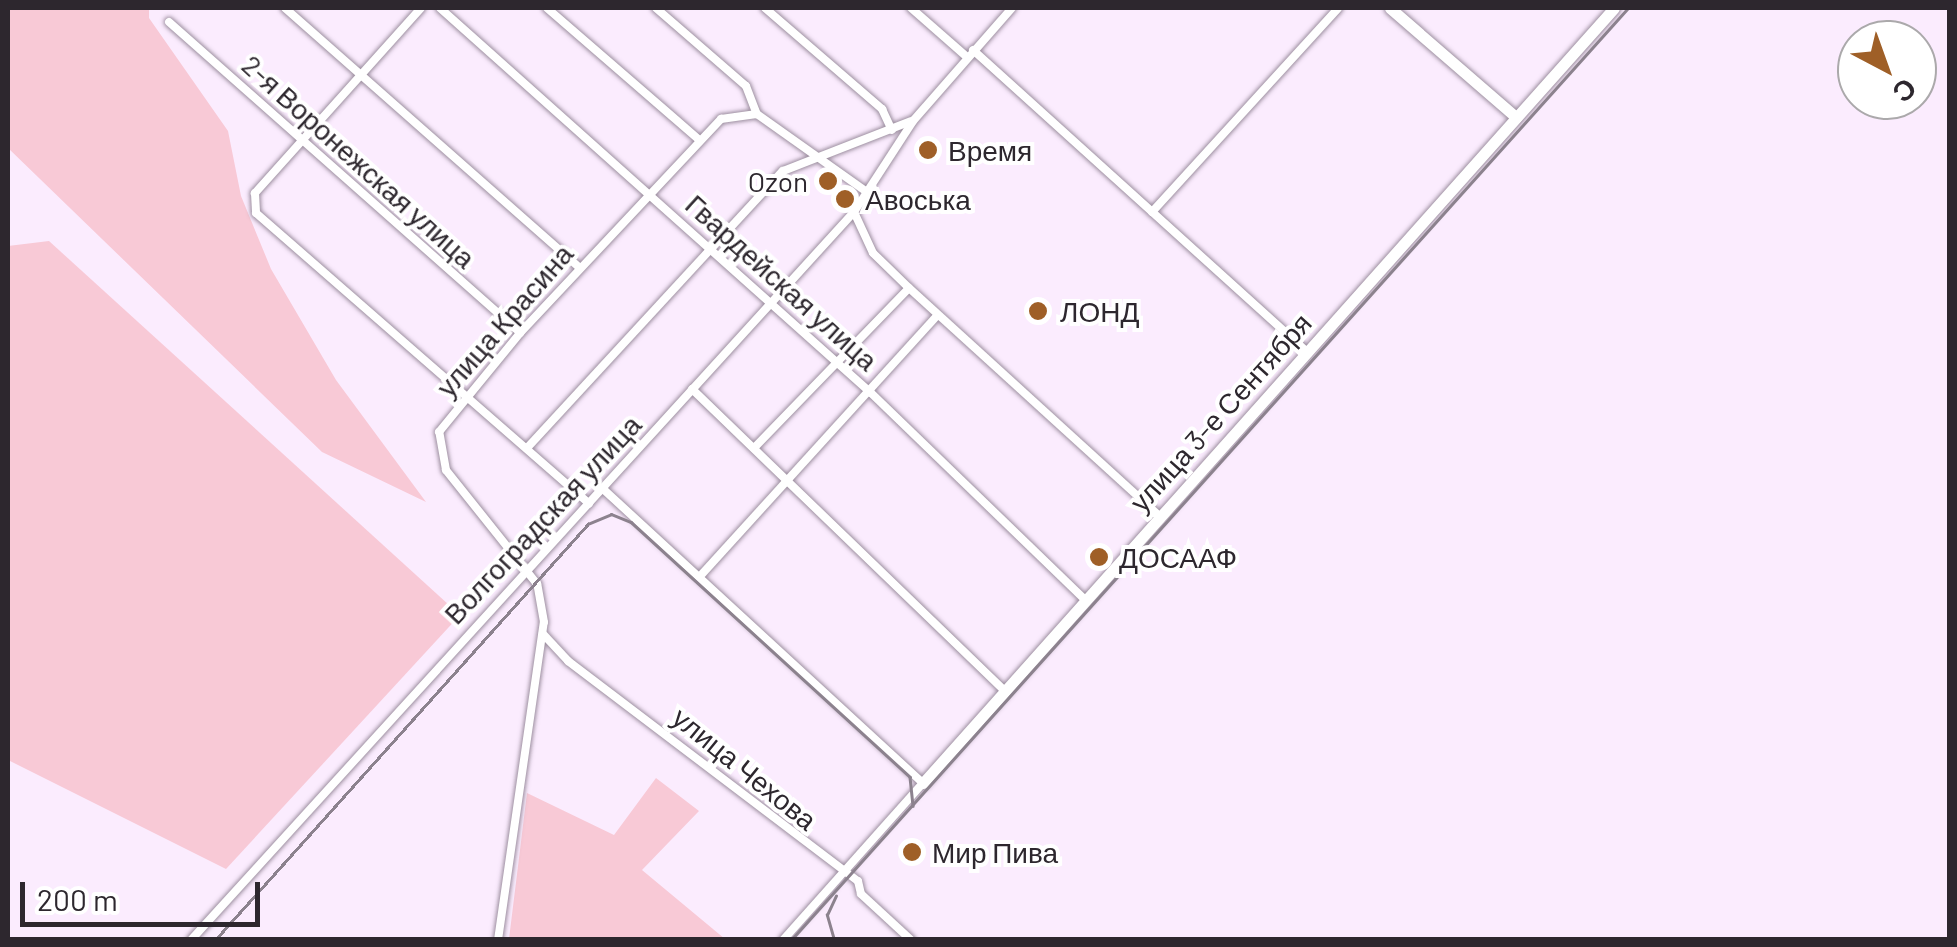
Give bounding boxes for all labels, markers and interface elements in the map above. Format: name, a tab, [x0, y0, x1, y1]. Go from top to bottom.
north arrow	[1837, 20, 1937, 120]
street label: 2-я Воронежская улица	[236, 48, 482, 274]
text: С	[1887, 72, 1924, 111]
place label: Время	[948, 133, 1032, 167]
marker: Время	[917, 139, 939, 161]
place label: Ozon	[748, 164, 808, 198]
marker: Ozon	[817, 170, 839, 192]
place label: Авоська	[865, 182, 971, 216]
street label: Гвардейская улица	[679, 187, 885, 377]
marker: Авоська	[834, 188, 856, 210]
street label: улица Красина	[429, 237, 579, 403]
place label: ЛОНД	[1060, 294, 1139, 328]
marker: ЛОНД	[1025, 298, 1051, 324]
street label: улица 3-е Сентября	[1122, 306, 1318, 518]
street label: Волгоградская улица	[437, 408, 647, 630]
place label: ДОСААФ	[1119, 540, 1237, 574]
marker: ДОСААФ	[1088, 546, 1110, 568]
street label: улица Чехова	[666, 700, 824, 836]
place label: Мир Пива	[932, 835, 1058, 869]
marker: Мир Пива	[901, 841, 923, 863]
scale bar	[25, 862, 265, 924]
text: 200 m	[37, 881, 118, 917]

